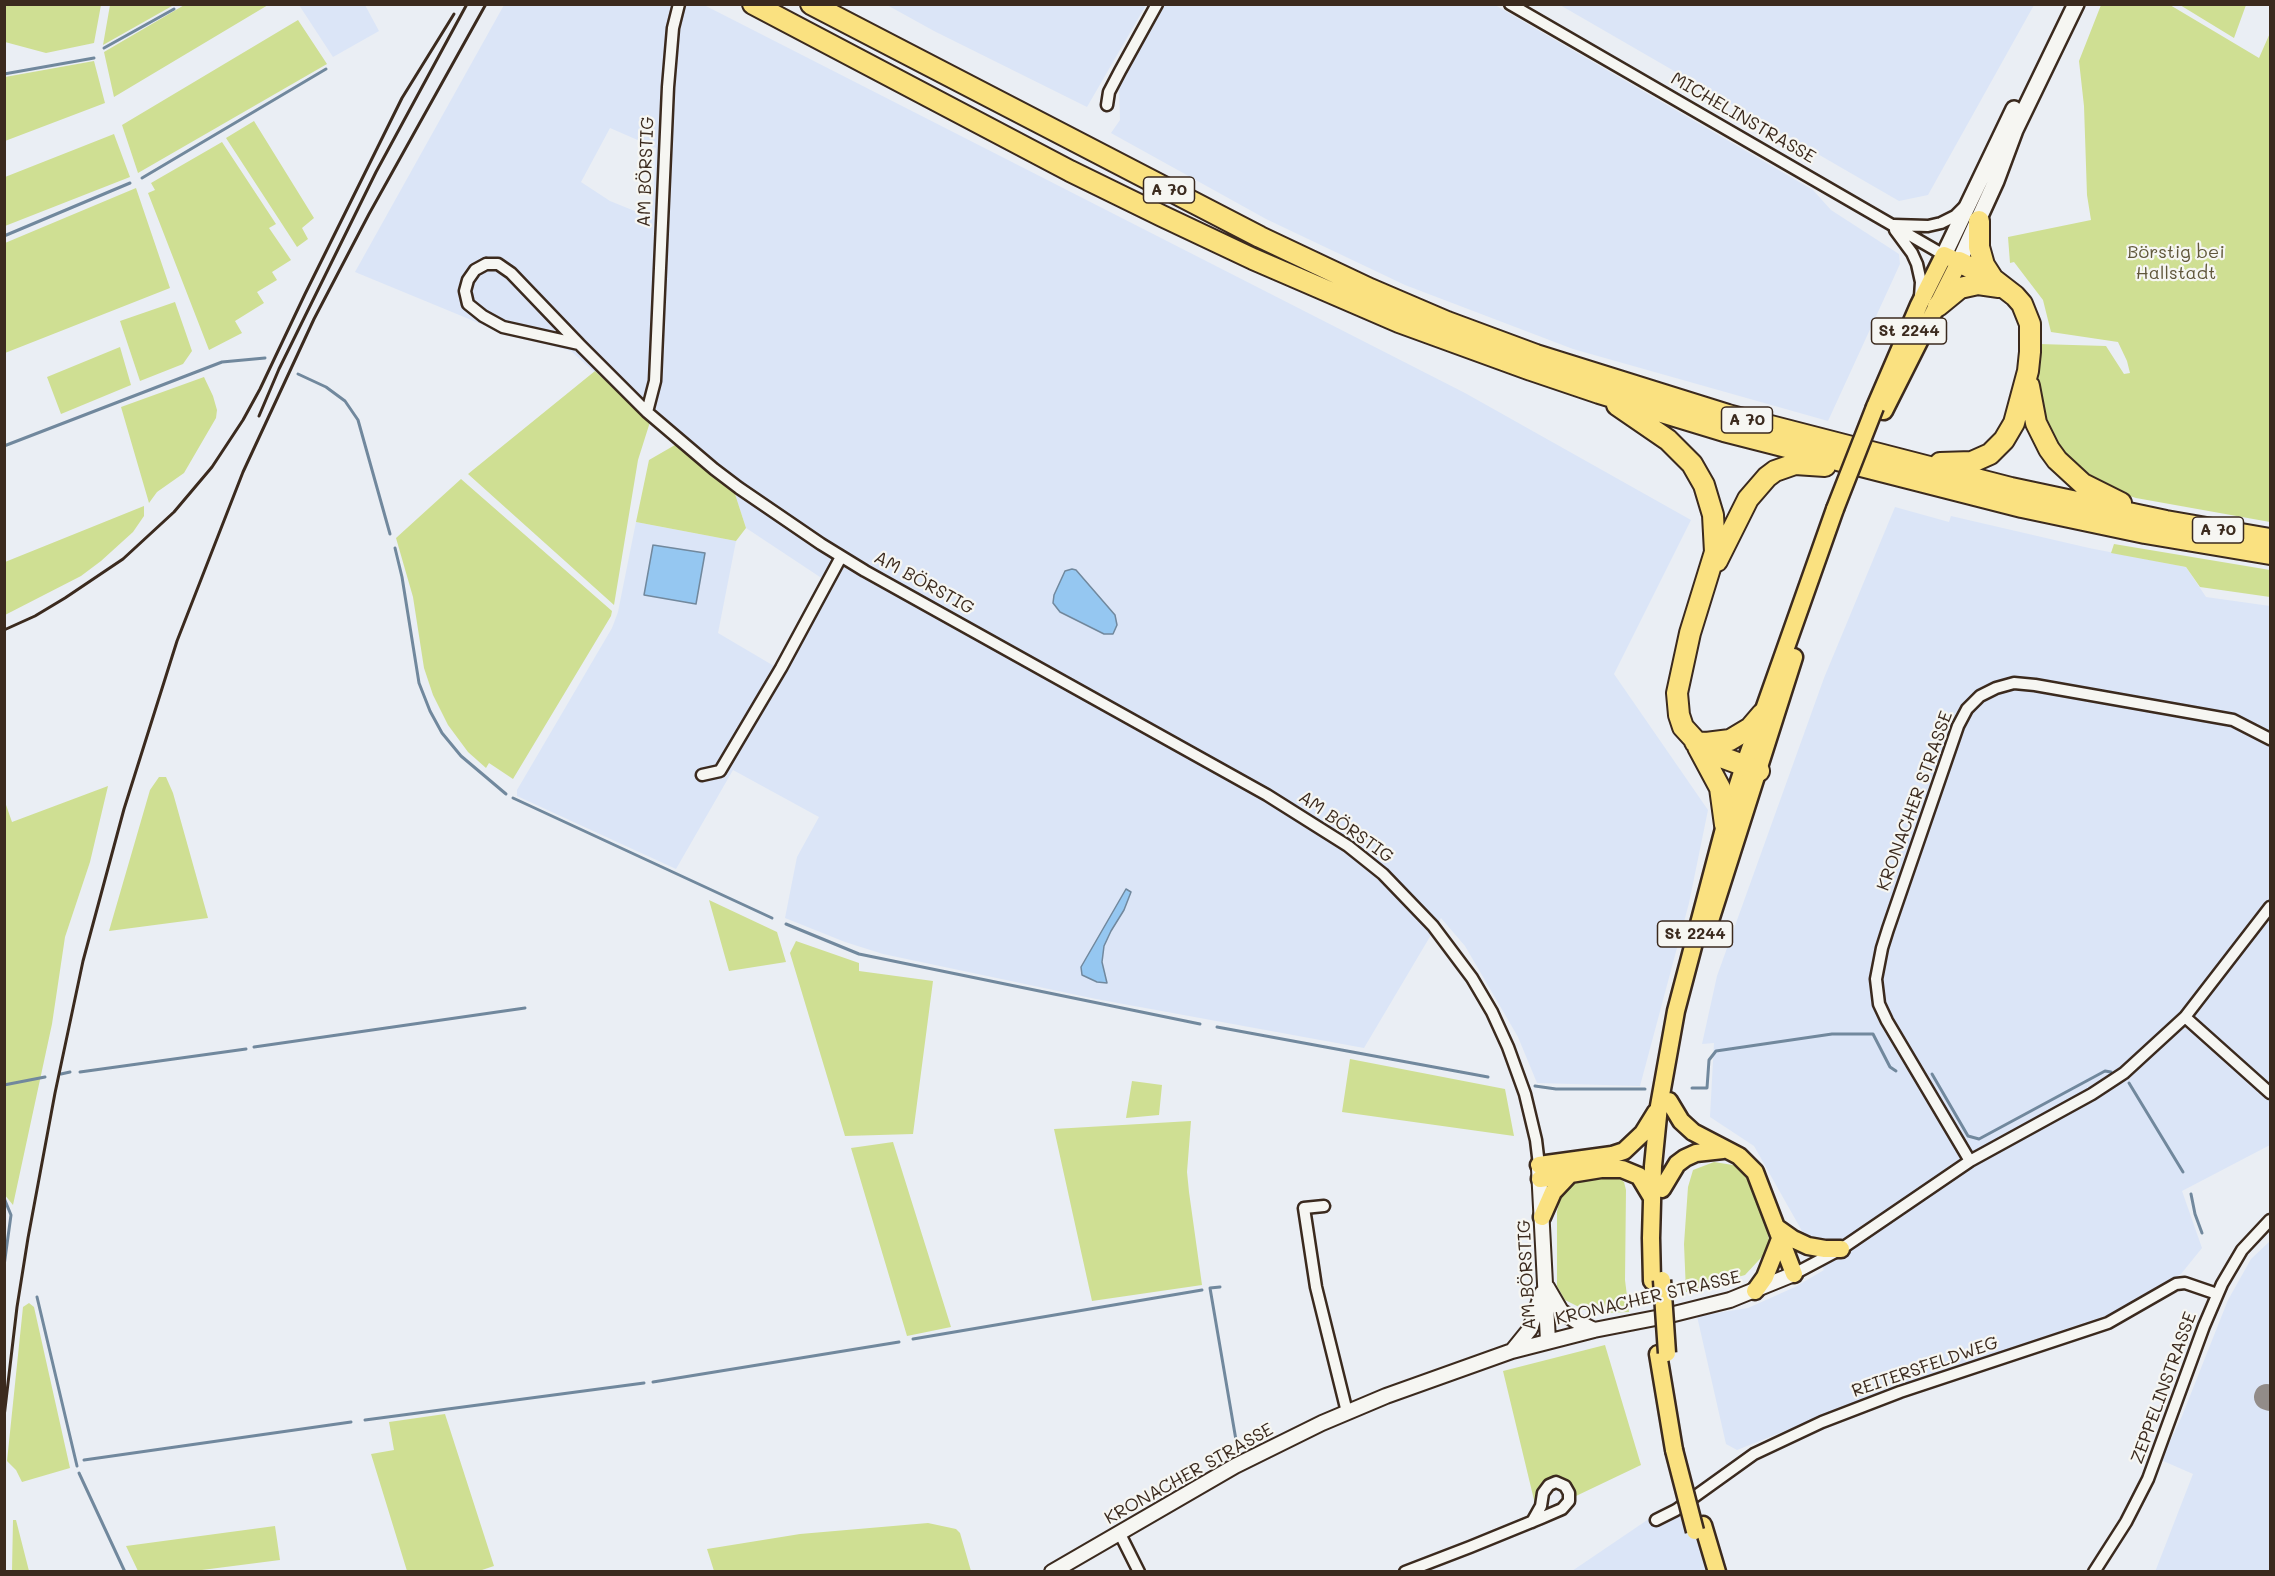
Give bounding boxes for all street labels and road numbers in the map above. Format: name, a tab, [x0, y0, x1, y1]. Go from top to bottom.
street label: MICHELINSTRASSE	[1667, 68, 1819, 168]
street label: AM BÖRSTIG	[633, 116, 659, 228]
road number: A 70	[1144, 177, 1194, 203]
road number: St 2244	[1872, 318, 1946, 344]
road number: A 70	[1722, 407, 1772, 433]
road number: A 70	[2192, 517, 2244, 543]
street label: AM BÖRSTIG	[870, 547, 978, 619]
street label: KRONACHER STRASSE	[1872, 708, 1958, 894]
street label: AM BÖRSTIG	[1294, 786, 1398, 868]
road number: St 2244	[1658, 921, 1732, 947]
street label: AM BÖRSTIG	[1513, 1219, 1541, 1331]
street label: KRONACHER STRASSE	[1553, 1266, 1743, 1330]
street label: ZEPPELINSTRASSE	[2126, 1309, 2202, 1467]
street label: REITERSFELDWEG	[1849, 1332, 2001, 1402]
street label: KRONACHER STRASSE	[1101, 1419, 1277, 1529]

